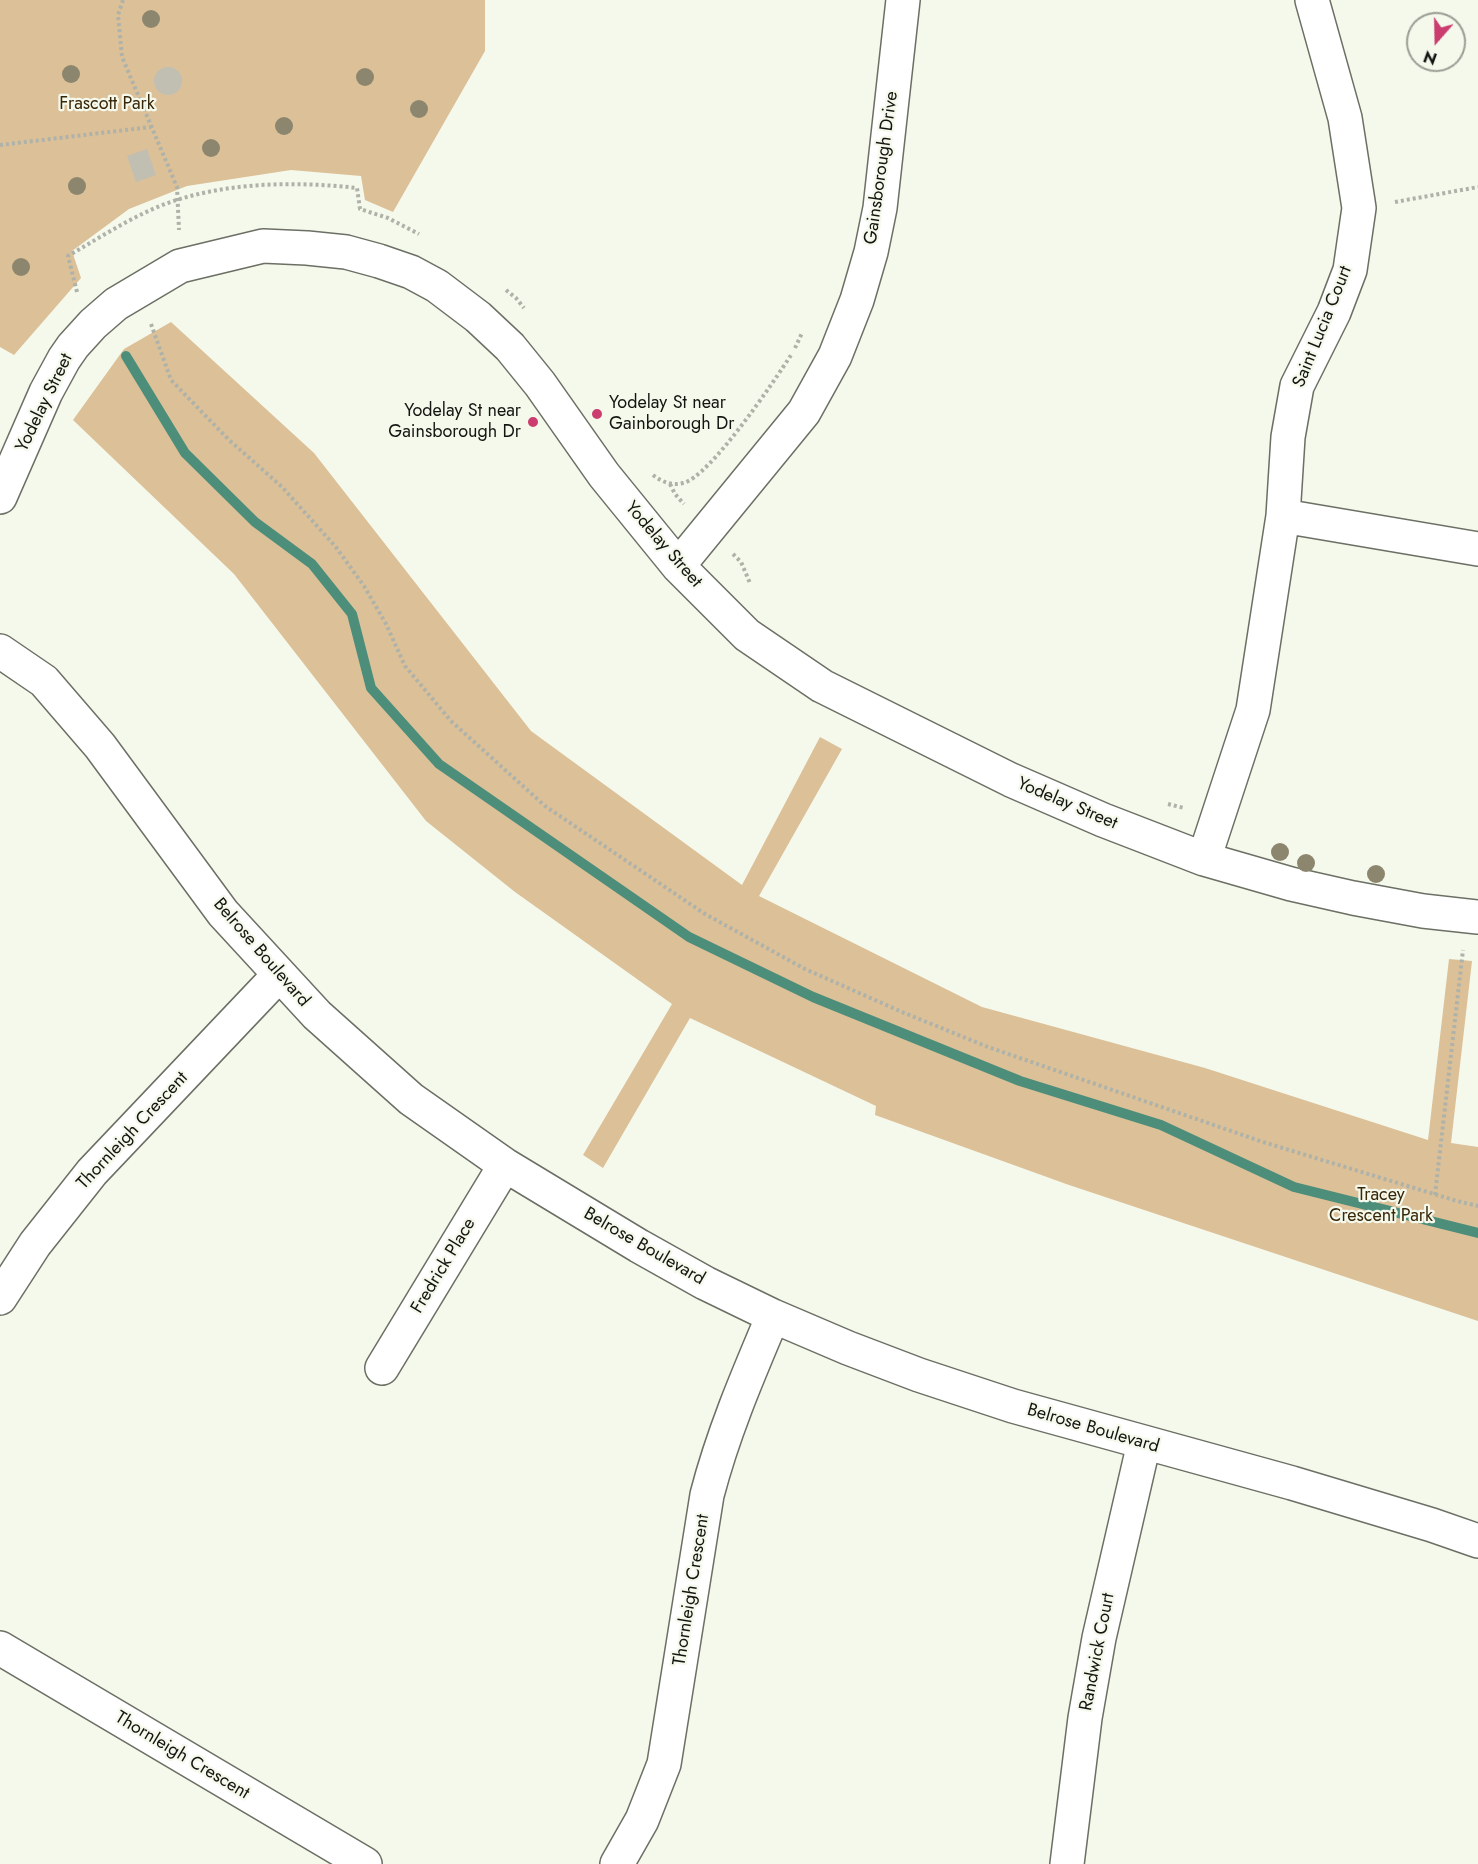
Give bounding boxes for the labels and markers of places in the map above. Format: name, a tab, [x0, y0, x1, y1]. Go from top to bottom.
place label: Yodelay St near Gainborough Dr	[609, 393, 735, 436]
place label: Yodelay St near Gainsborough Dr	[388, 401, 521, 444]
marker: Yodelay St near Gainborough Dr	[590, 407, 604, 421]
marker: Yodelay St near Gainsborough Dr	[526, 415, 540, 429]

